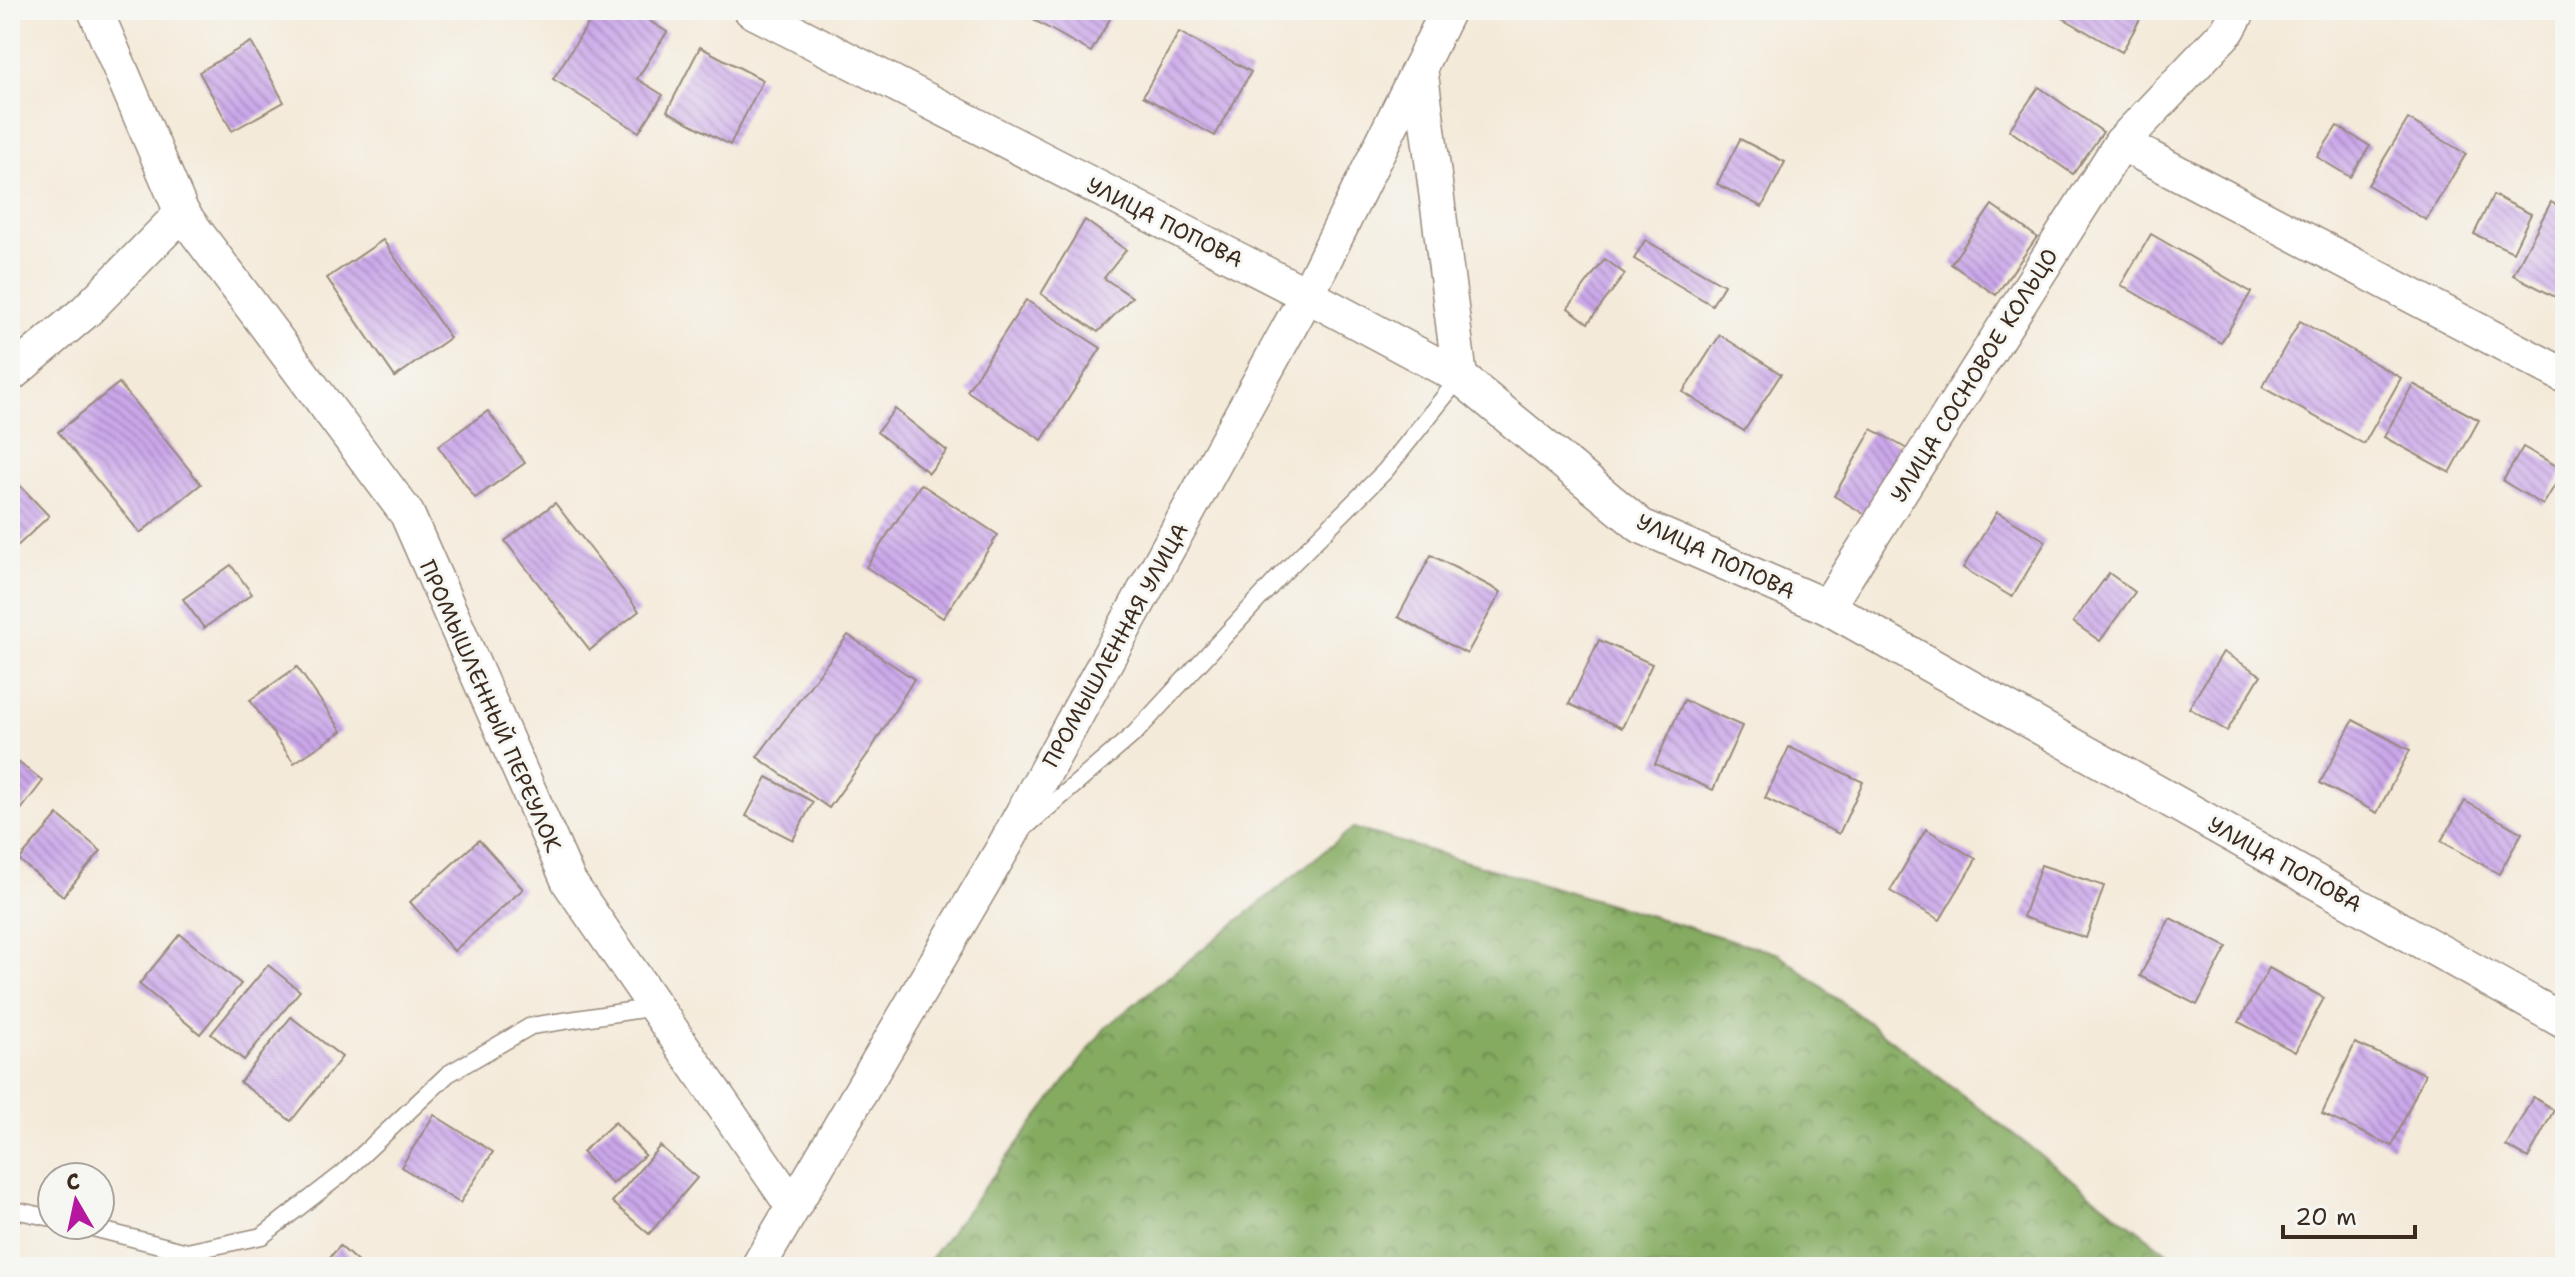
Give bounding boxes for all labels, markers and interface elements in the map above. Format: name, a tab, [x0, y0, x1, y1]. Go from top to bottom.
street label: УЛИЦА ПОПОВА	[1082, 171, 1248, 274]
street label: УЛИЦА СОСНОВОЕ КОЛЬЦО	[1884, 243, 2065, 508]
street label: УЛИЦА ПОПОВА	[1632, 507, 1800, 606]
street label: ПРОМЫШЛЕННАЯ УЛИЦА	[1036, 518, 1195, 773]
street label: ПРОМЫШЛЕННЫЙ ПЕРЕУЛОК	[413, 556, 568, 857]
street label: УЛИЦА ПОПОВА	[2203, 810, 2367, 919]
north arrow	[36, 1161, 116, 1241]
text: С	[64, 1166, 82, 1197]
scale bar	[2283, 1189, 2415, 1239]
text: 20 m	[2295, 1201, 2357, 1233]

